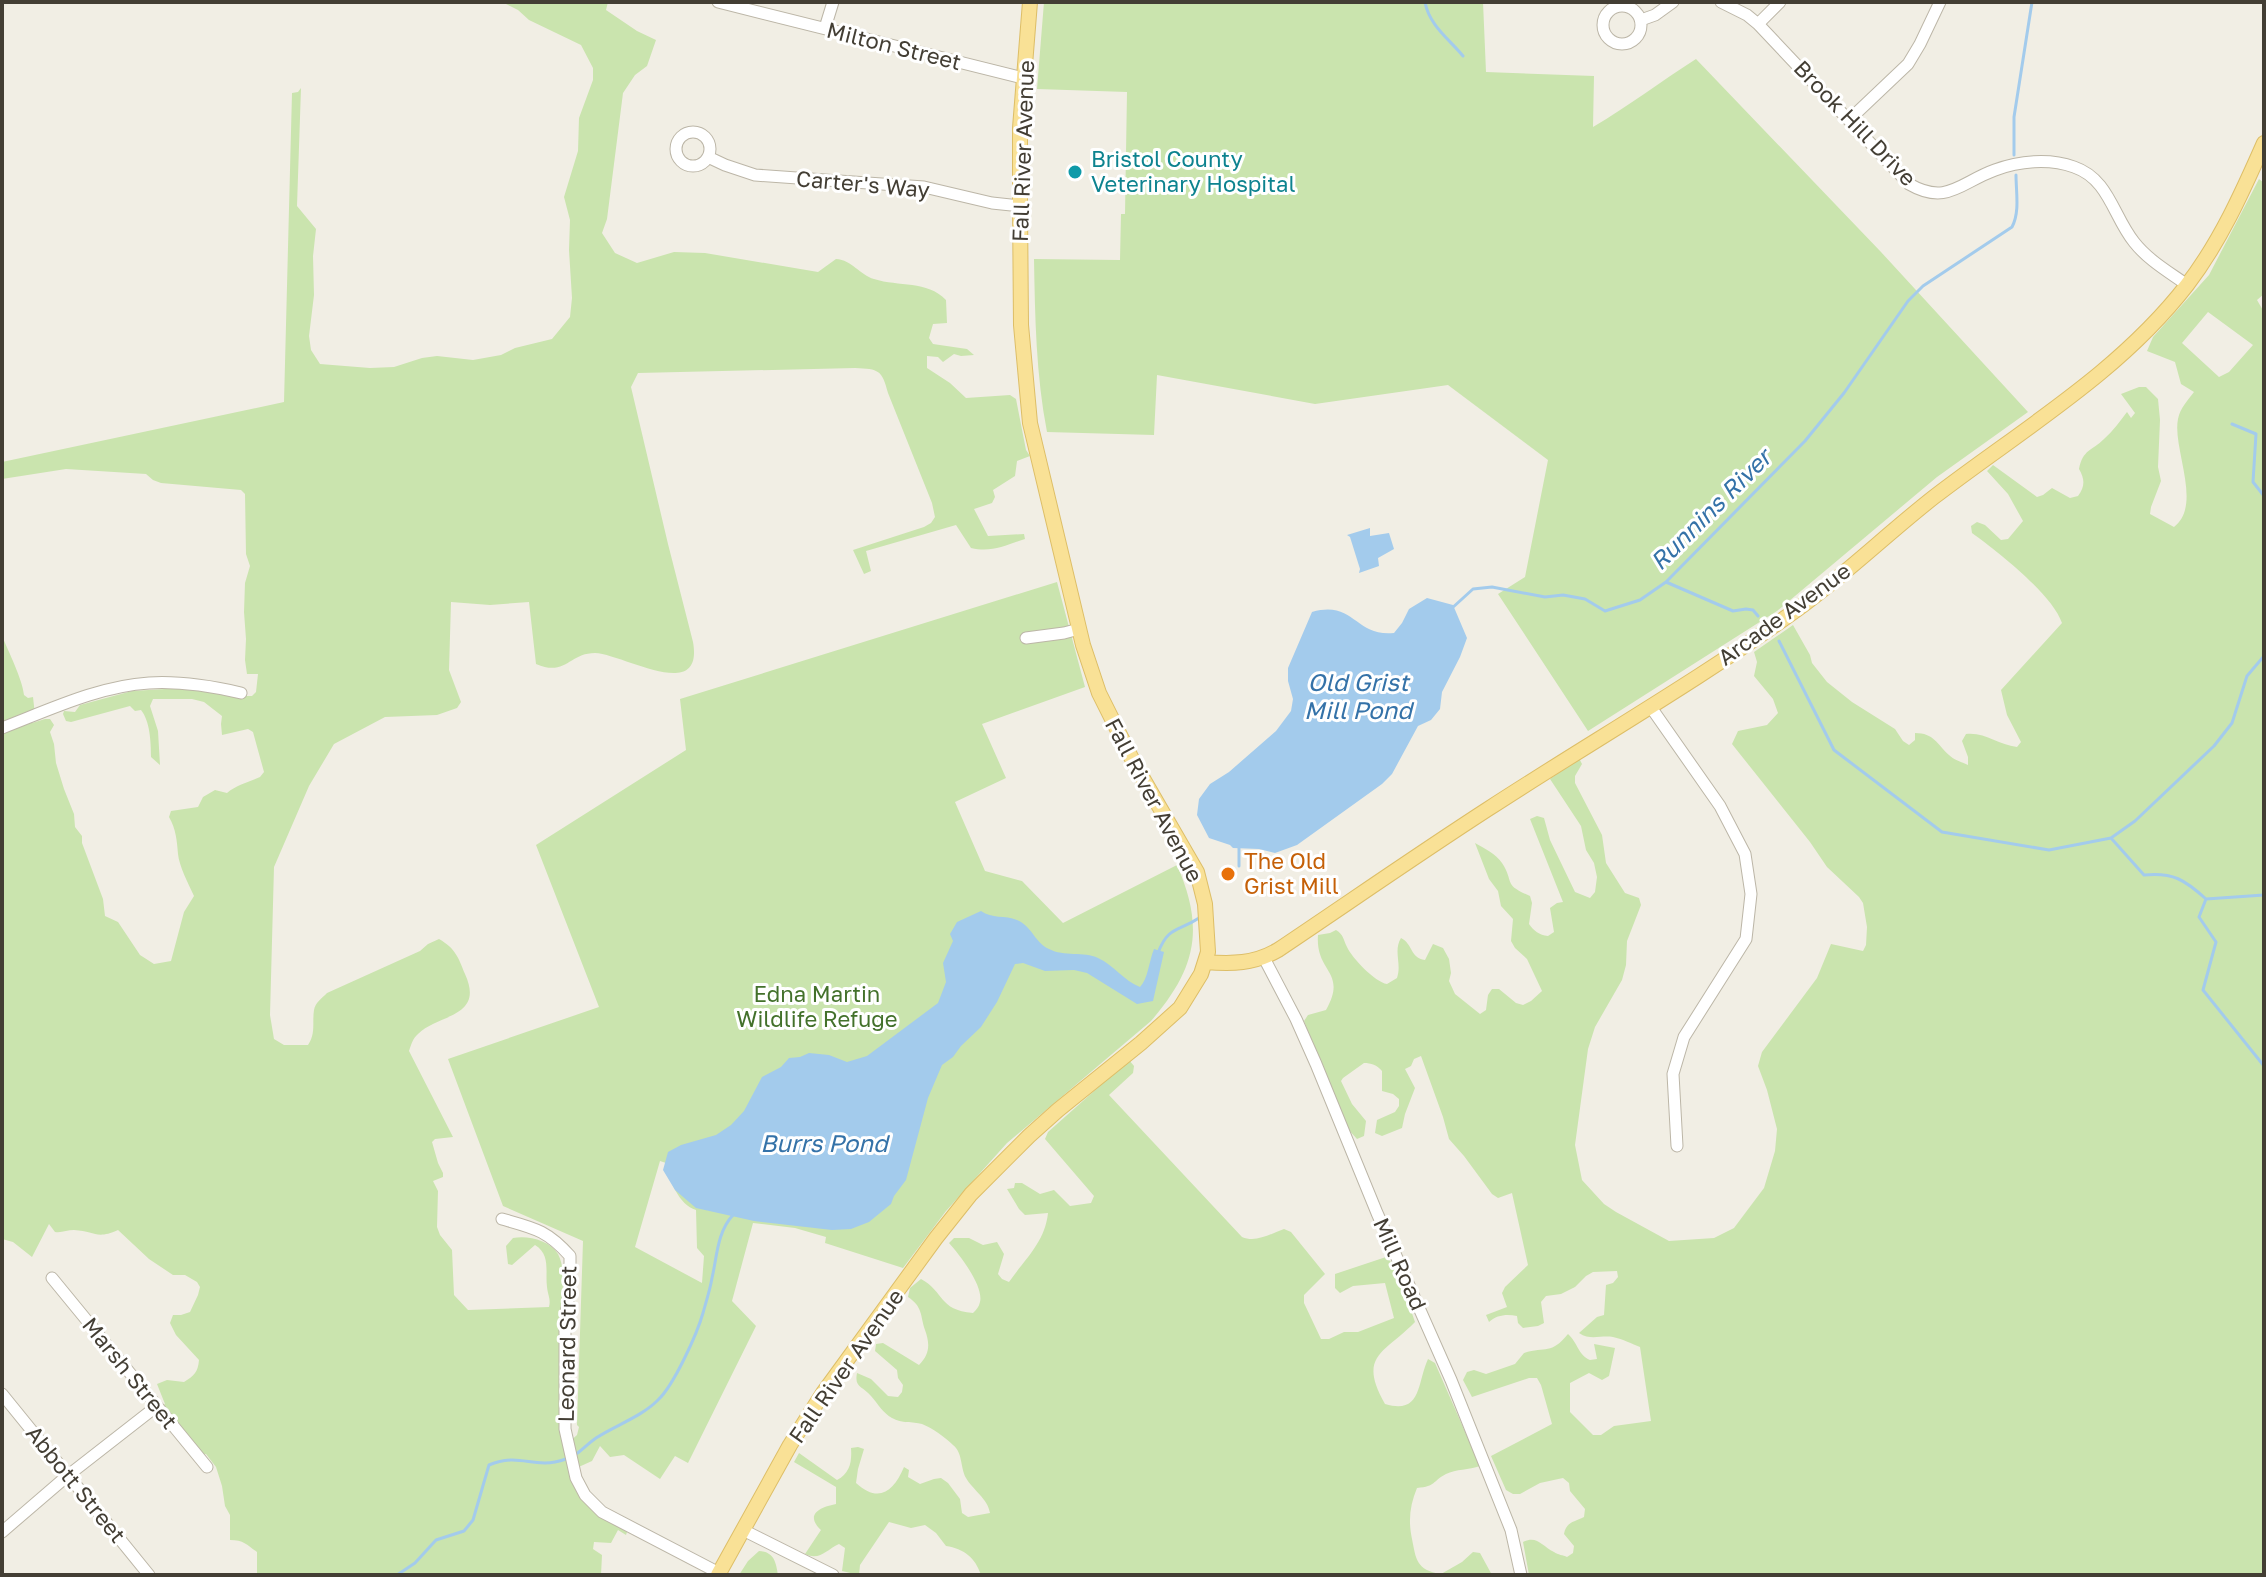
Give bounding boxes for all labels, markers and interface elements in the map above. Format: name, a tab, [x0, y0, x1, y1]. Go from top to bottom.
street label: Milton Street	[824, 16, 964, 75]
street label: Brook Hill Drive	[1789, 54, 1922, 191]
street label: Fall River Avenue	[1006, 60, 1039, 242]
place label: Bristol County Veterinary Hospital	[1091, 145, 1296, 197]
marker: Bristol County Veterinary Hospital	[1066, 163, 1084, 181]
street label: Carter's Way	[795, 164, 931, 203]
water label: Runnins River	[1644, 440, 1779, 575]
street label: Arcade Avenue	[1712, 557, 1855, 671]
water label: Old Grist Mill Pond	[1304, 667, 1415, 724]
street label: Fall River Avenue	[1100, 713, 1209, 886]
place label: The Old Grist Mill	[1244, 847, 1339, 899]
marker: The Old Grist Mill	[1219, 865, 1237, 883]
park label: Edna Martin Wildlife Refuge	[736, 980, 898, 1032]
water label: Burrs Pond	[760, 1128, 891, 1157]
street label: Mill Road	[1368, 1213, 1433, 1314]
street label: Leonard Street	[552, 1265, 581, 1423]
street label: Fall River Avenue	[782, 1283, 909, 1448]
street label: Marsh Street	[77, 1311, 184, 1434]
street label: Abbott Street	[21, 1420, 132, 1548]

